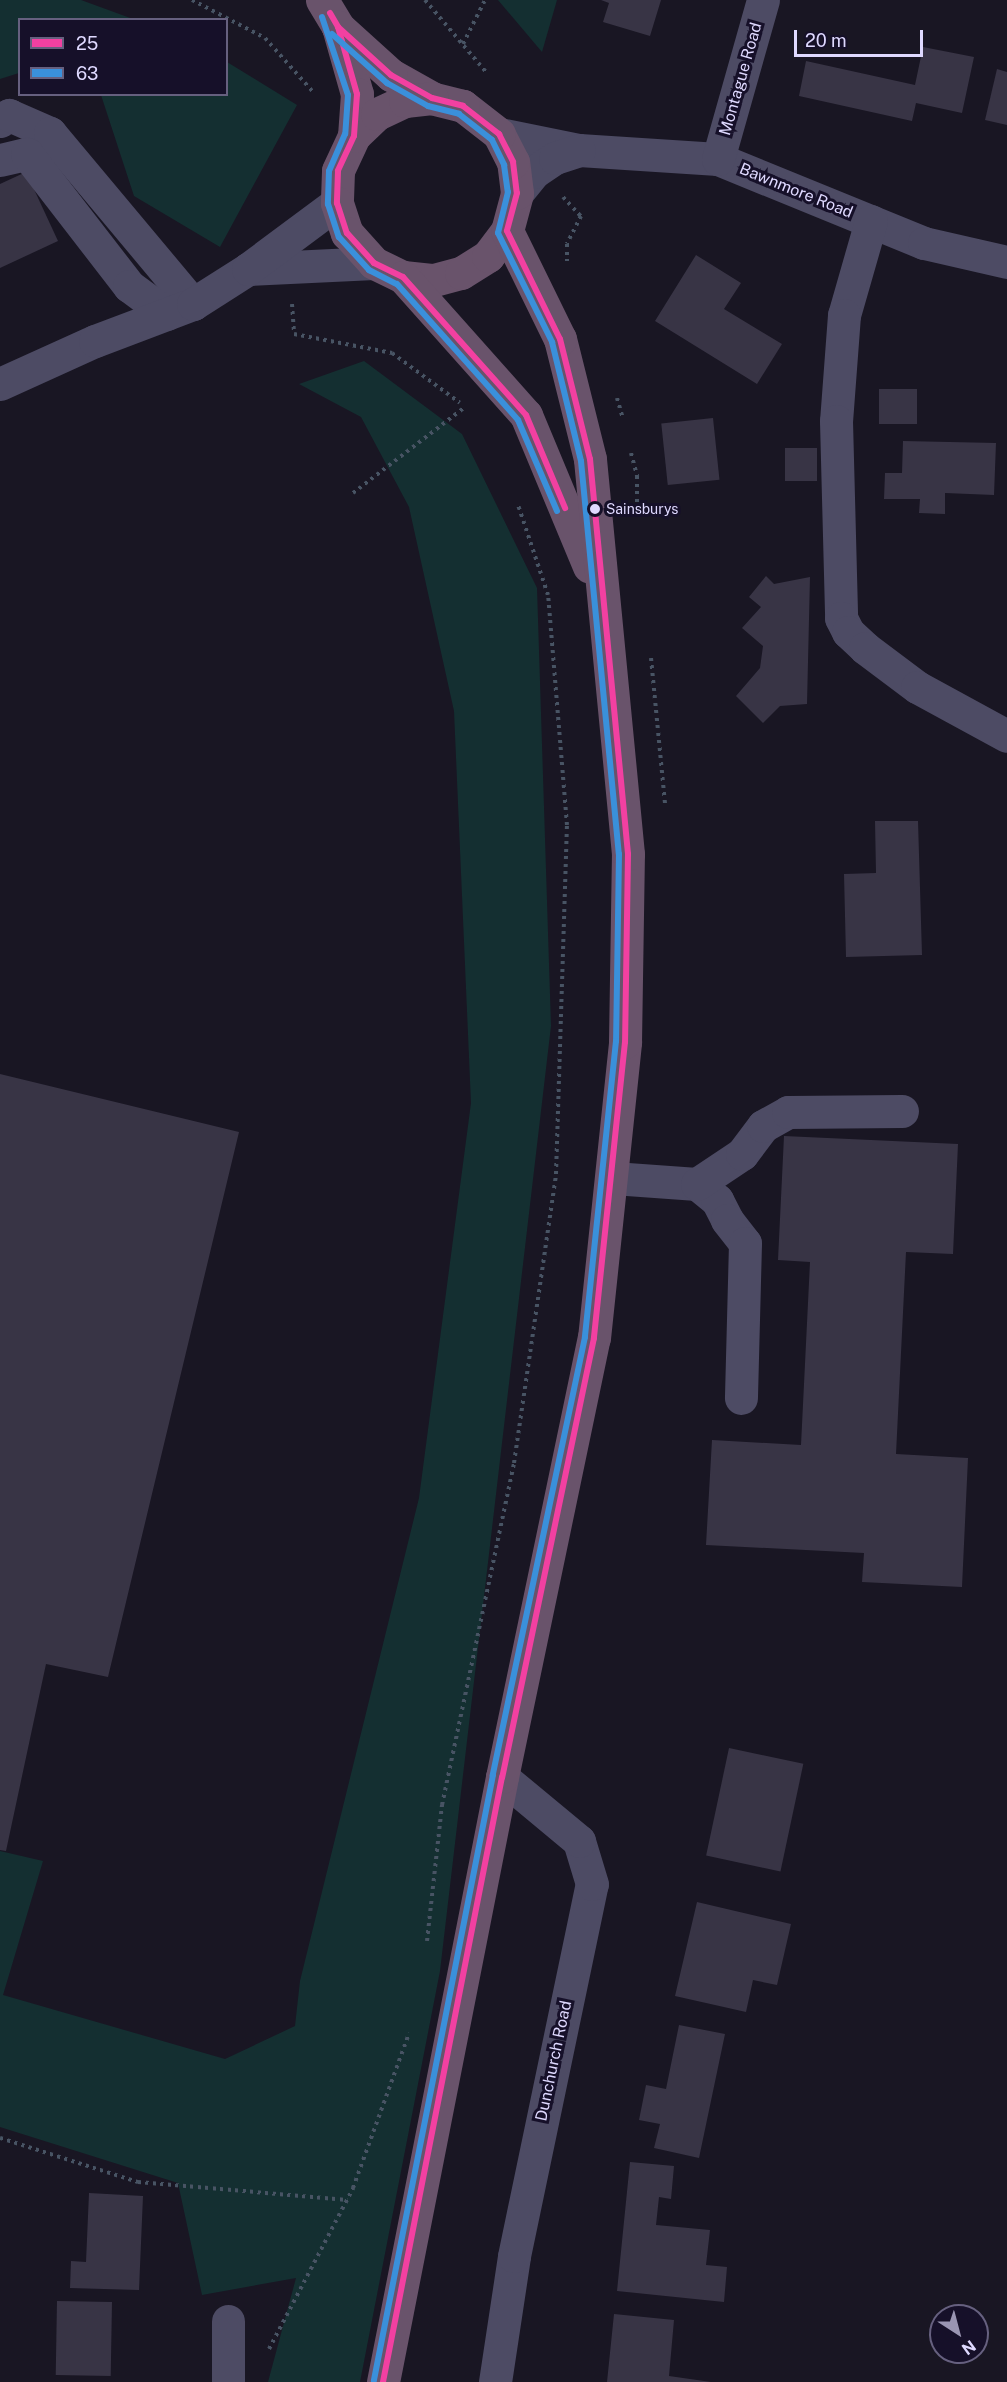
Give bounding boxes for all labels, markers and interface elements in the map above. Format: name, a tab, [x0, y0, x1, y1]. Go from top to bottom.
legend	[18, 18, 228, 96]
scale bar	[797, 18, 926, 56]
street label: Montague Road	[716, 20, 766, 138]
text: 20 m	[805, 30, 847, 51]
text: 25	[76, 33, 98, 54]
text: 63	[76, 63, 98, 84]
street label: Bawnmore Road	[736, 159, 856, 223]
place label: Sainsburys	[606, 501, 678, 517]
marker: Sainsburys	[589, 503, 601, 515]
street label: Dunchurch Road	[532, 1999, 576, 2123]
north arrow	[929, 2304, 989, 2364]
text: N	[958, 2336, 979, 2359]

